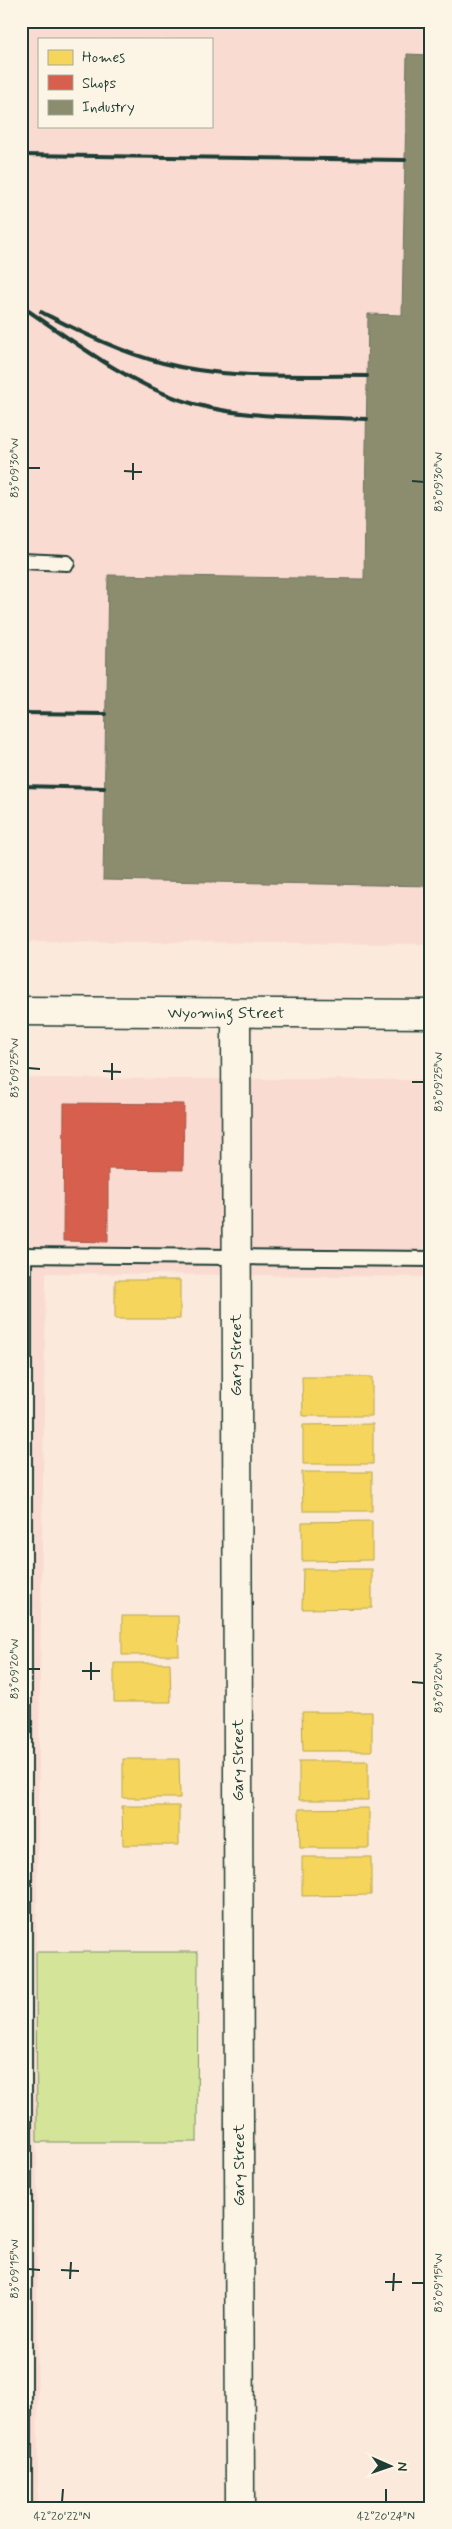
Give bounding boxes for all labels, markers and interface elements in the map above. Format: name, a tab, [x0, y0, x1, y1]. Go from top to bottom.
legend	[38, 38, 212, 128]
text: Homes	[82, 48, 125, 68]
text: Shops	[82, 74, 117, 94]
text: Industry	[82, 98, 135, 118]
text: 83°09'30"W	[7, 438, 23, 498]
text: 83°09'30"W	[431, 452, 447, 512]
street label: Wyoming Street	[167, 1003, 285, 1025]
text: 83°09'25"W	[7, 1038, 23, 1098]
text: 83°09'25"W	[431, 1052, 447, 1112]
street label: Gary Street	[226, 1313, 247, 1396]
text: 83°09'20"W	[7, 1639, 23, 1699]
text: 83°09'20"W	[431, 1653, 447, 1713]
street label: Gary Street	[228, 1718, 249, 1801]
street label: Gary Street	[229, 2123, 250, 2206]
text: 83°09'15"W	[7, 2239, 23, 2299]
text: 83°09'15"W	[431, 2253, 447, 2313]
north arrow	[364, 2442, 414, 2492]
text: N	[393, 2461, 411, 2471]
text: 42°20'22"N	[33, 2509, 91, 2525]
text: 42°20'24"N	[357, 2509, 415, 2525]

